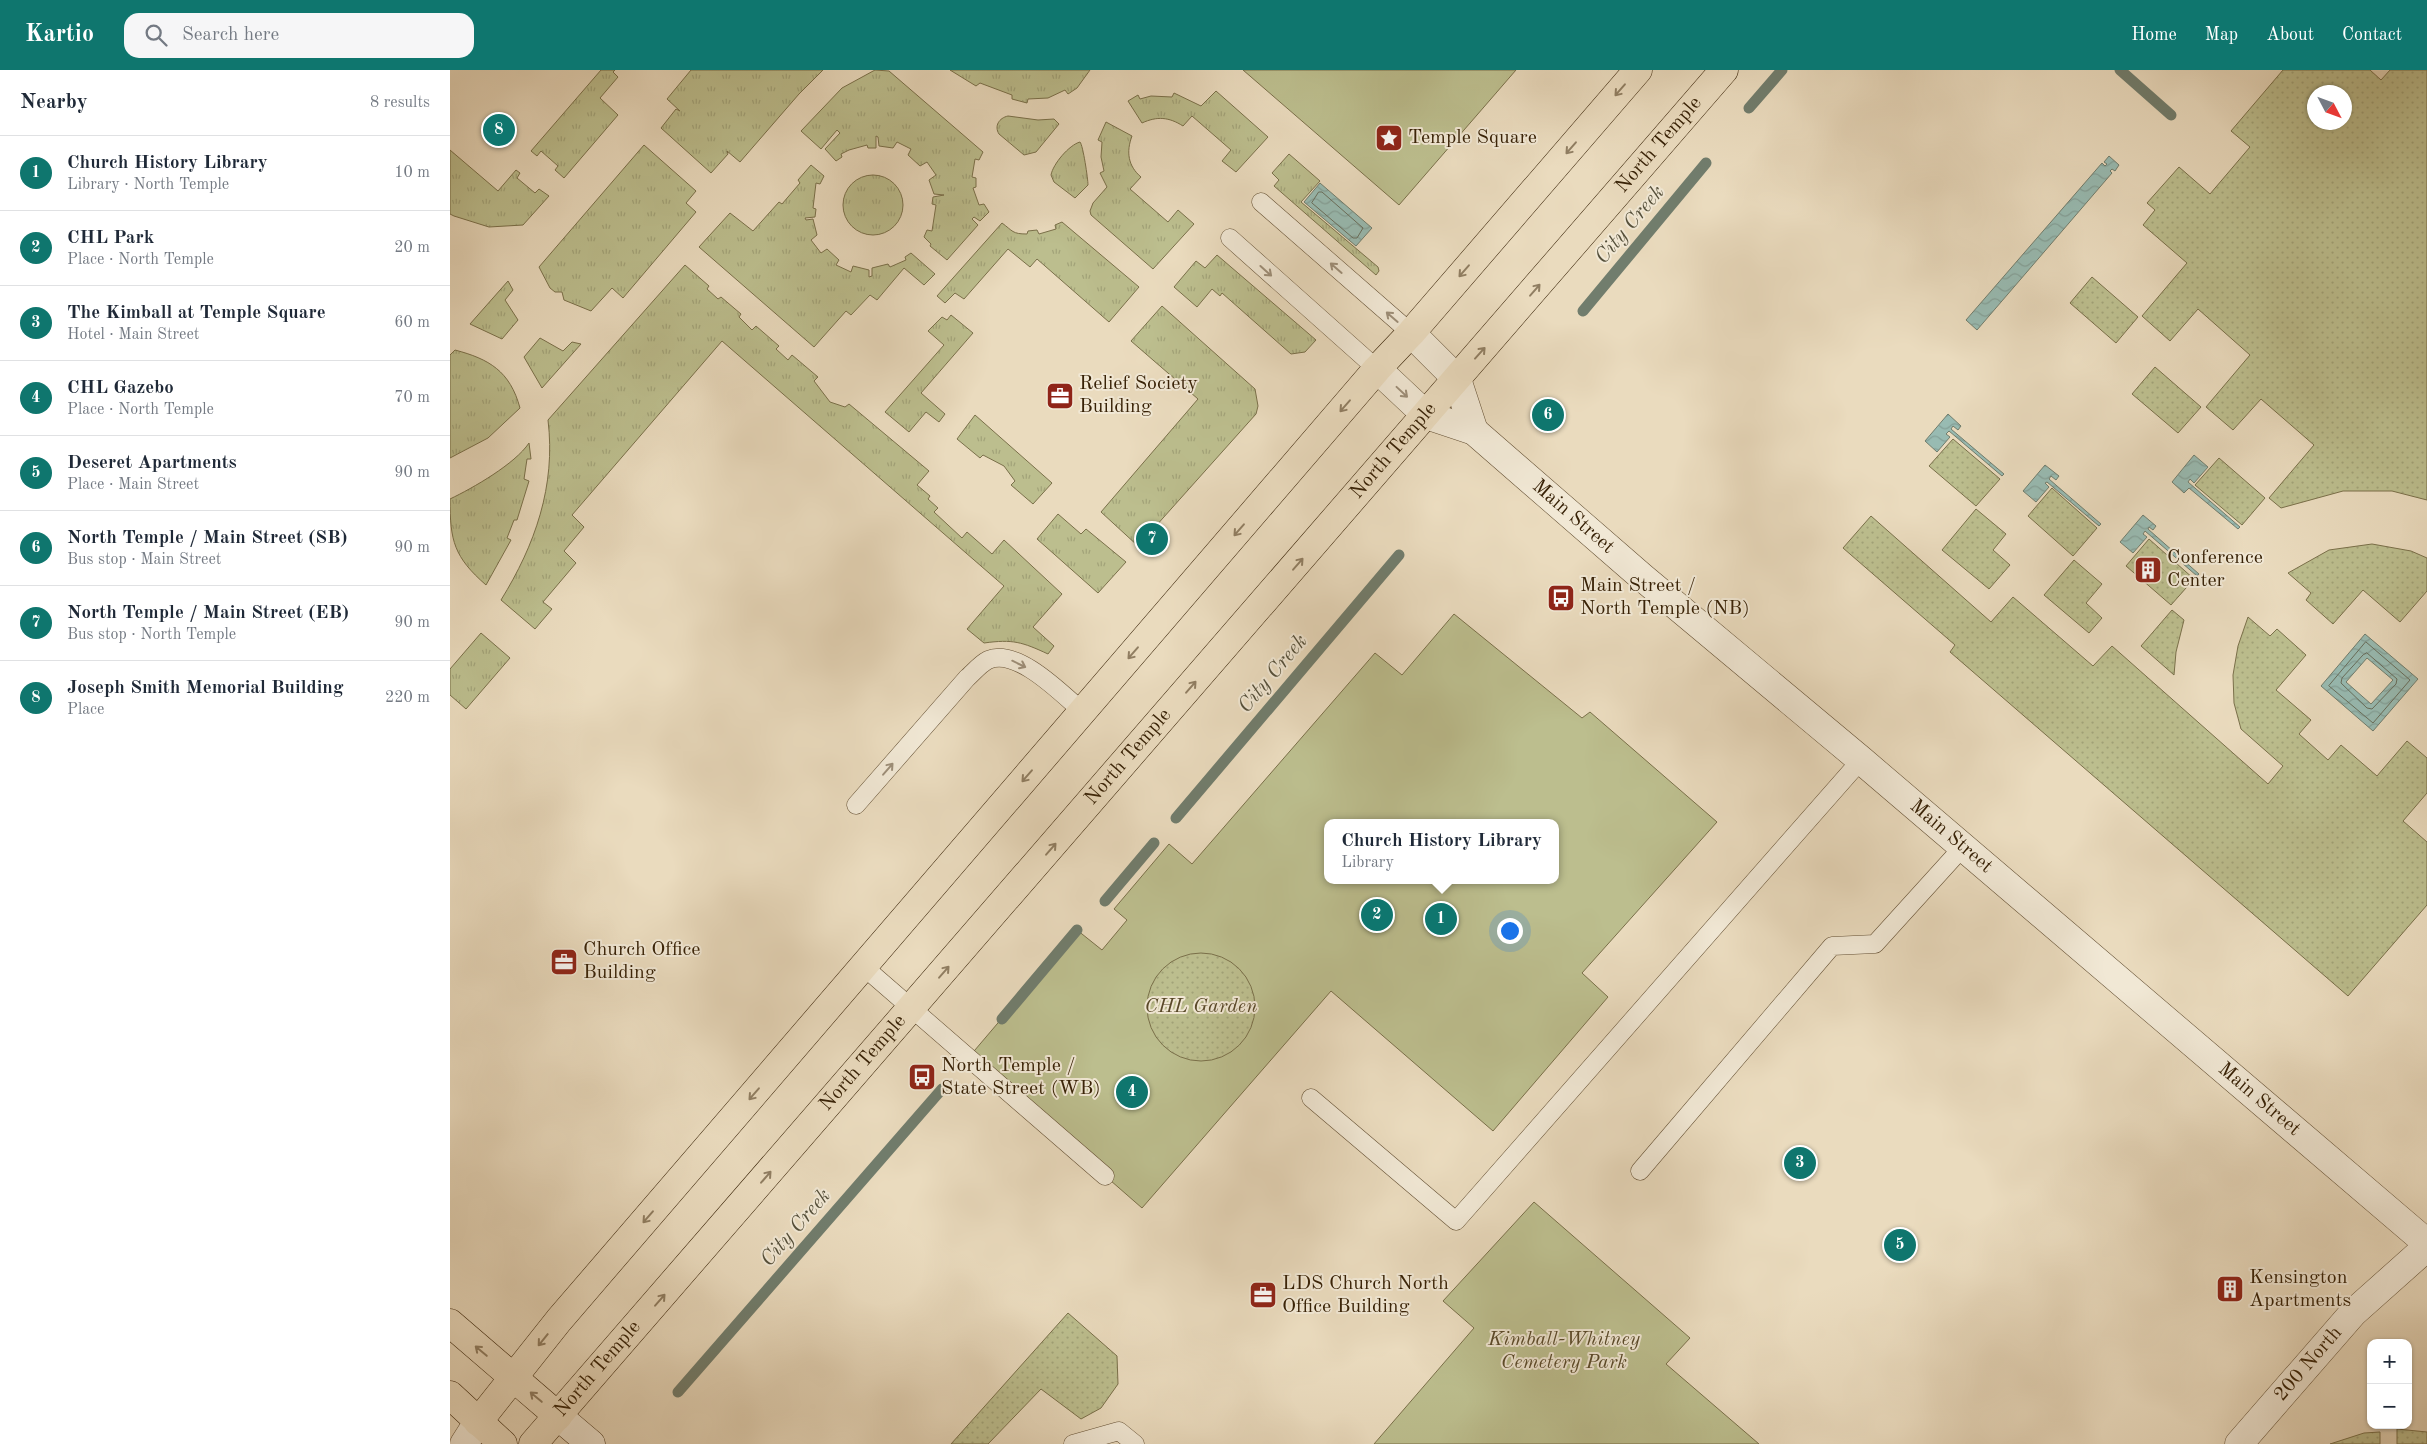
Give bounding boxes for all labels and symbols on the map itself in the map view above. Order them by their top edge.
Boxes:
one-way arrow [1614,84,1626,97]
north arrow [2307,85,2352,130]
street label: North Temple [1612,93,1706,197]
pin: 8 [483,111,515,149]
place icon: Temple Square [1374,123,1404,153]
place label: Temple Square [1408,128,1537,148]
one-way arrow [1565,141,1576,154]
water label: City Creek [1591,182,1669,268]
one-way arrow [1330,262,1343,274]
one-way arrow [1459,264,1470,277]
one-way arrow [1260,265,1273,277]
one-way arrow [1529,283,1540,296]
one-way arrow [1386,311,1399,322]
one-way arrow [1474,346,1486,359]
place label: Relief Society Building [1079,374,1198,417]
office icon: Relief Society Building [1045,381,1075,411]
one-way arrow [1395,386,1408,398]
pin: 6 [1532,396,1564,434]
street label: North Temple [1347,399,1441,503]
one-way arrow [1340,400,1351,413]
street label: Main Street [1528,476,1618,558]
pin: 7 [1136,520,1168,558]
one-way arrow [1234,523,1245,536]
place label: Conference Center [2167,548,2263,591]
building icon: Conference Center [2133,555,2163,585]
one-way arrow [1292,557,1303,570]
place label: Main Street / North Temple (NB) [1580,576,1750,619]
bus stop icon: Main Street / North Temple (NB) [1546,583,1576,613]
water label: City Creek [1234,631,1312,717]
one-way arrow [1128,646,1139,659]
one-way arrow [1011,659,1026,669]
one-way arrow [1186,680,1197,693]
street label: North Temple [1082,705,1175,809]
one-way arrow [882,762,894,775]
one-way arrow [1022,770,1033,783]
street label: Main Street [1906,796,1996,877]
one-way arrow [1045,843,1056,856]
pin: 2 [1361,896,1393,934]
pin: 1 [1425,900,1457,938]
your location [1497,918,1523,944]
place label: Church Office Building [583,940,700,983]
office icon: Church Office Building [549,947,579,977]
one-way arrow [938,966,949,979]
park label: CHL Garden [1145,997,1257,1017]
street label: North Temple [816,1011,910,1115]
place label: North Temple / State Street (WB) [941,1056,1101,1099]
street label: Main Street [2214,1059,2304,1140]
bus stop icon: North Temple / State Street (WB) [907,1062,937,1092]
pin: 4 [1116,1073,1148,1111]
one-way arrow [749,1087,760,1100]
pin: 3 [1784,1144,1816,1182]
one-way arrow [760,1171,772,1184]
water label: City Creek [757,1185,835,1271]
one-way arrow [643,1210,654,1223]
pin: 5 [1884,1226,1916,1264]
place label: Kensington Apartments [2249,1268,2351,1311]
place label: LDS Church North Office Building [1282,1274,1449,1317]
building icon: Kensington Apartments [2215,1274,2245,1304]
office icon: LDS Church North Office Building [1248,1280,1278,1310]
one-way arrow [654,1294,665,1307]
street label: North Temple [551,1317,645,1421]
street label: 200 North [2271,1323,2346,1405]
park label: Kimball-Whitney Cemetery Park [1487,1330,1641,1373]
one-way arrow [537,1333,548,1346]
one-way arrow [475,1346,488,1357]
one-way arrow [529,1391,542,1402]

